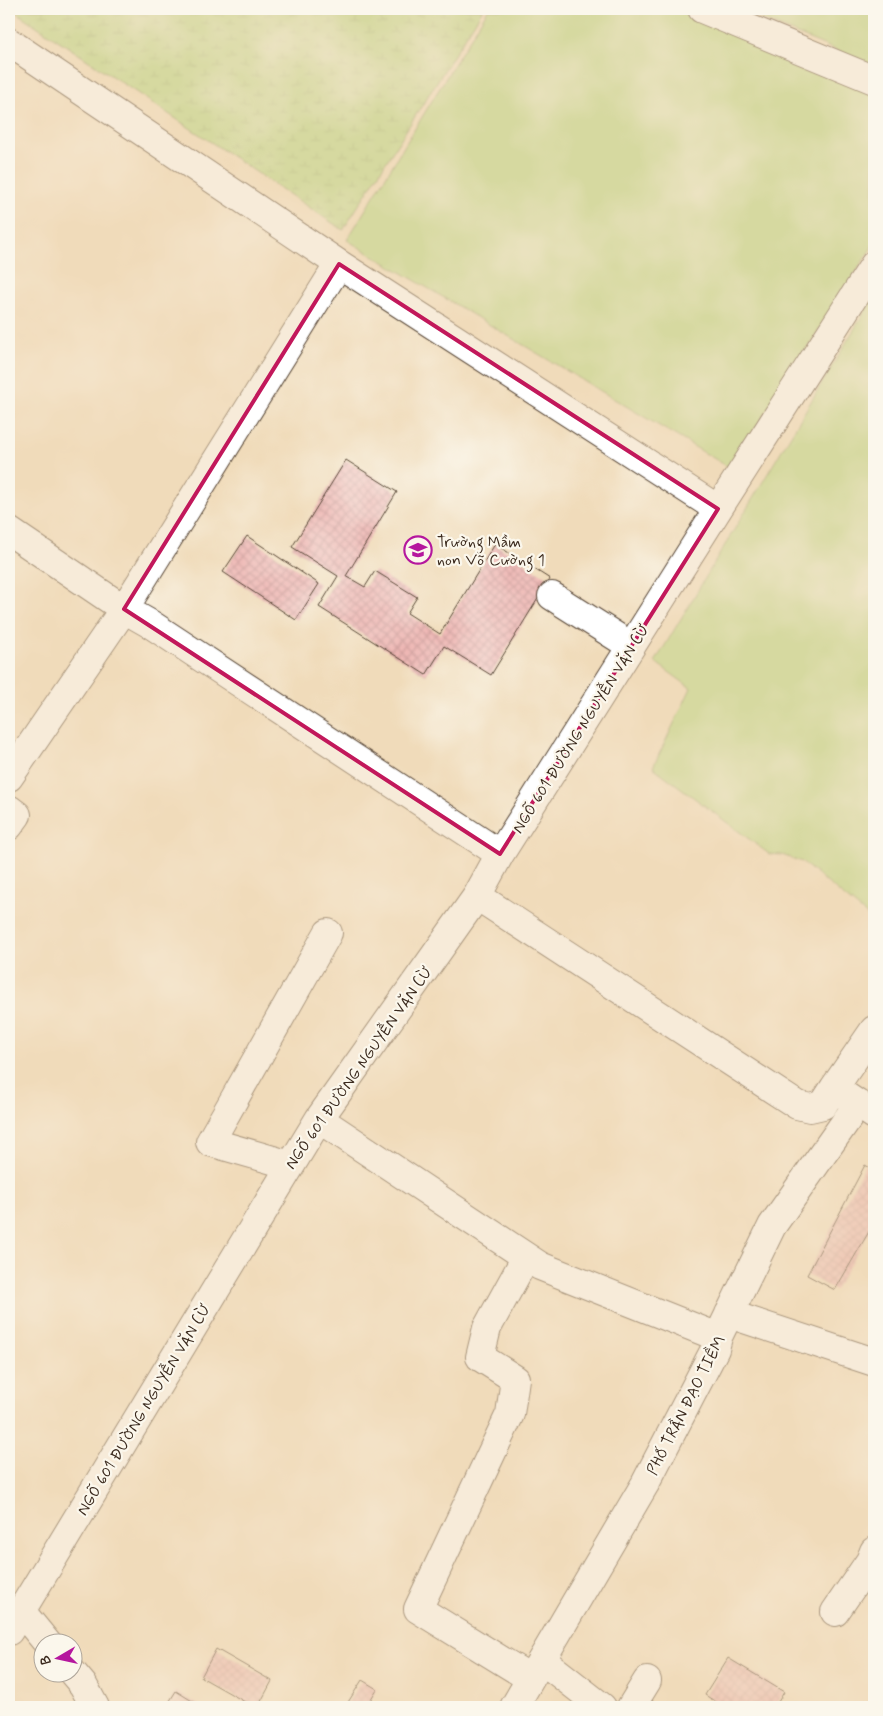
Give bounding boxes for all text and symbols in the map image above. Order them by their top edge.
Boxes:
place label: Trường Mầm non Võ Cường 1 [437,532,545,572]
school or university icon: Trường Mầm non Võ Cường 1 [403,535,433,565]
street label: NGÕ 601 ĐƯỜNG NGUYỄN VĂN CỪ [508,620,655,838]
street label: NGÕ 601 ĐƯỜNG NGUYỄN VĂN CỪ [281,962,438,1174]
street label: NGÕ 601 ĐƯỜNG NGUYỄN VĂN CỪ [73,1300,216,1520]
street label: PHỐ TRẦN ĐẠO TIỀM [641,1332,731,1479]
north arrow [32,1634,82,1684]
text: B [37,1654,56,1666]

